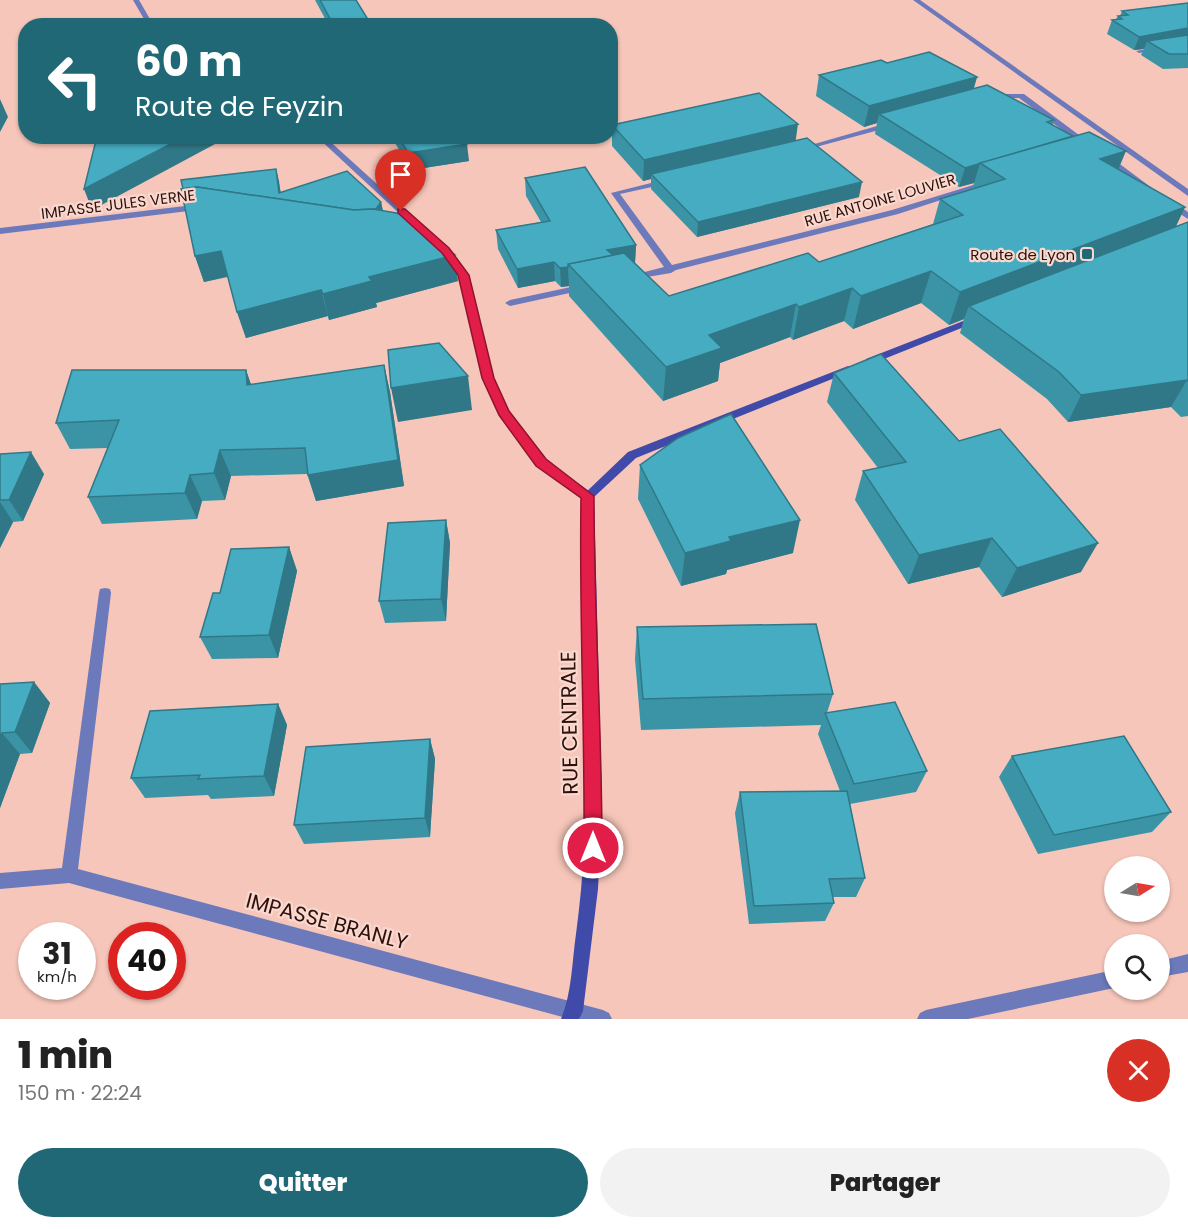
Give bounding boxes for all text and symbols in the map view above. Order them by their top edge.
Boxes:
text: 60 m [135,32,243,91]
icon: left [36,42,114,120]
text: Route de Feyzin [135,88,344,125]
pin [375,149,426,211]
icon: arrive [384,158,417,191]
street label: RUE ANTOINE LOUVIER [802,168,958,232]
street label: IMPASSE JULES VERNE [40,184,196,224]
place label: Route de Lyon [970,244,1075,265]
marker: Route de Lyon [1080,247,1094,261]
street label: RUE CENTRALE [553,651,585,795]
position arrow [561,816,625,880]
north arrow [1104,856,1170,922]
map controls [1104,856,1170,1000]
street label: IMPASSE BRANLY [243,885,411,957]
speed limit sign: 40 [108,922,186,1000]
text: 31 [42,932,72,975]
button: search [1104,934,1170,1000]
text: km/h [37,966,77,987]
text: 1 min [18,1030,113,1081]
button: close [1107,1039,1170,1102]
text: 150 m · 22:24 [18,1079,142,1107]
button: Quitter [18,1148,588,1217]
button: Partager [600,1148,1170,1217]

